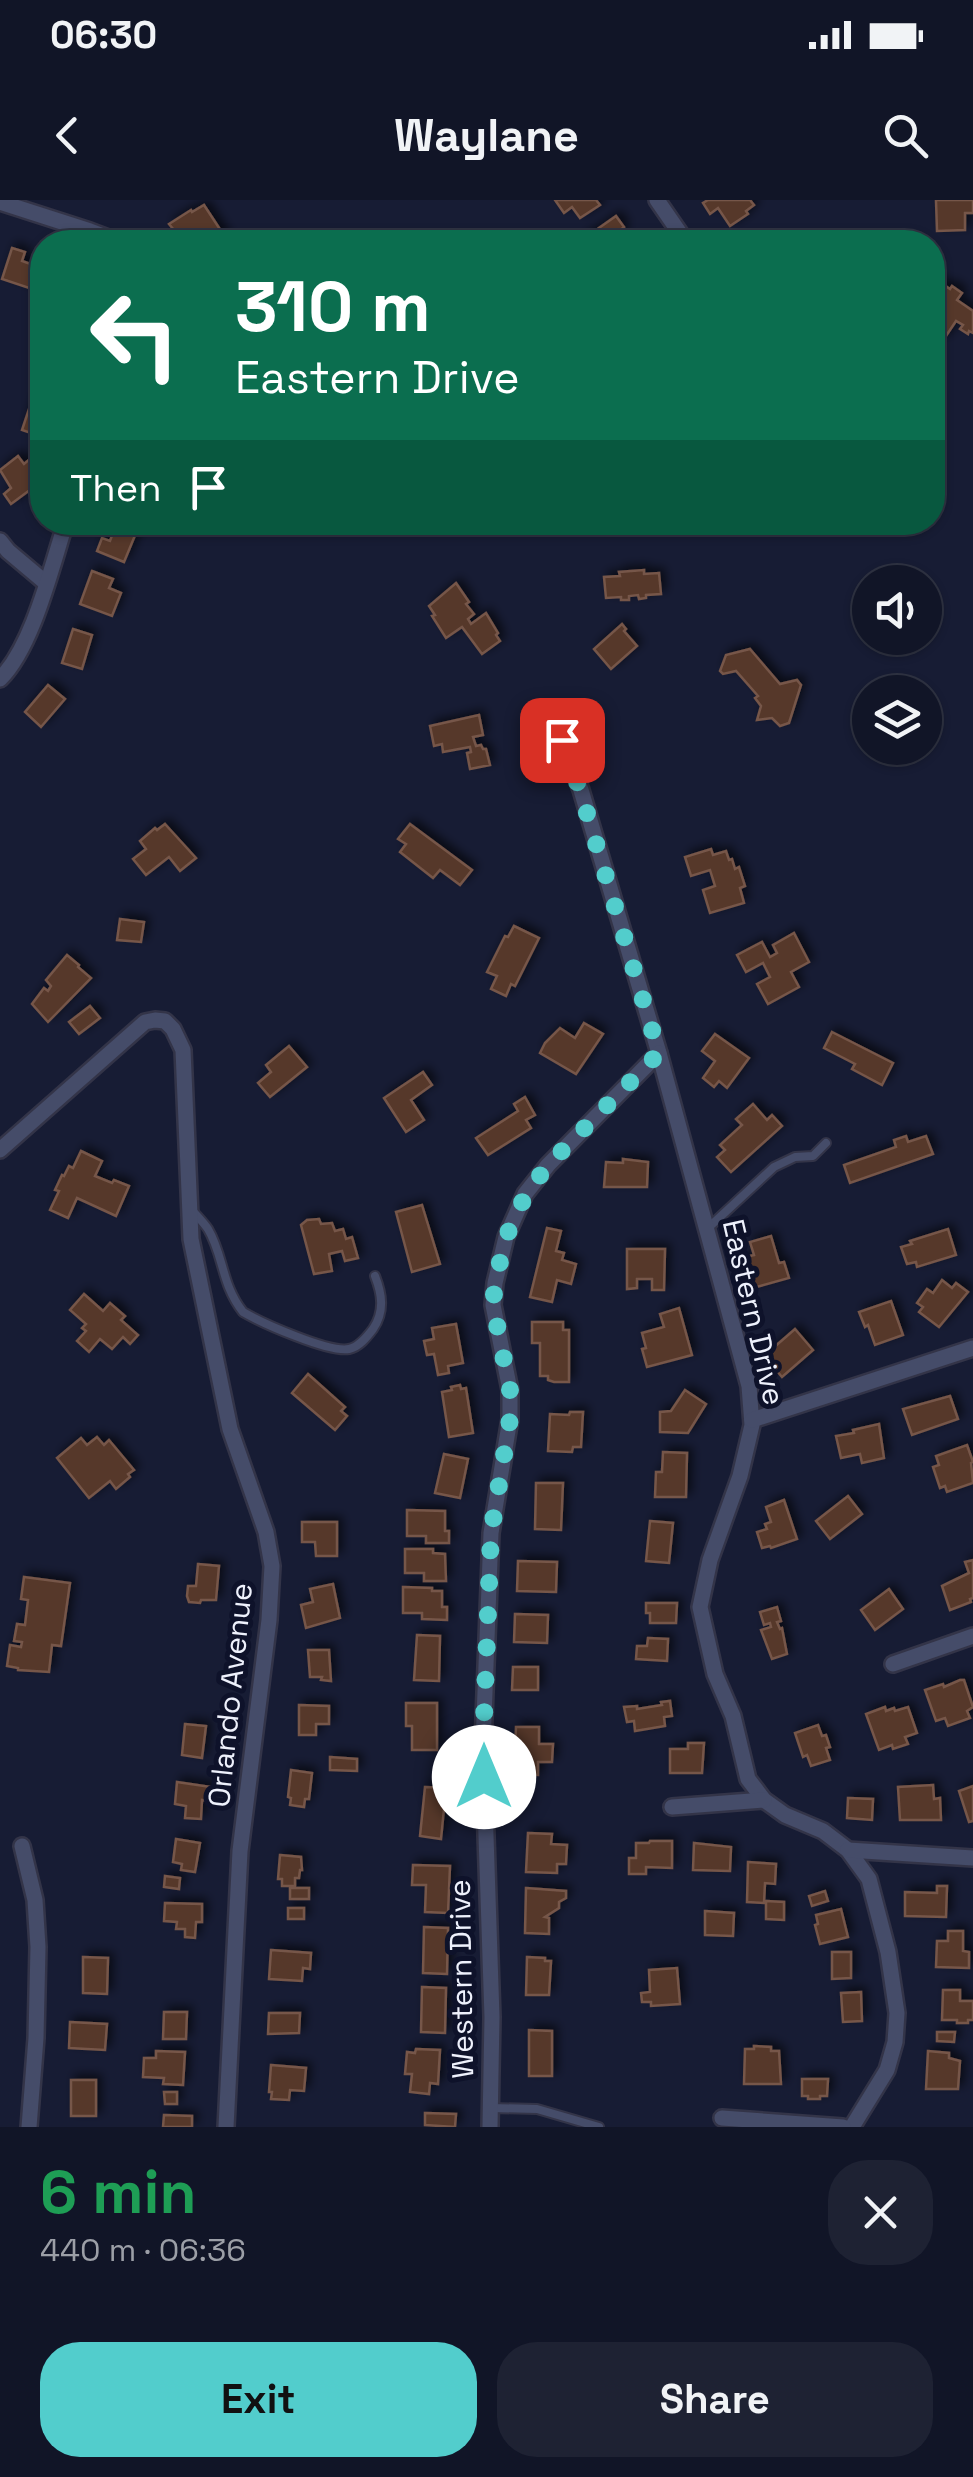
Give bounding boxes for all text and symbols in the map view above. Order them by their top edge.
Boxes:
text: 06:30 [50,11,157,59]
text: Waylane [394,107,579,164]
icon: back [40,108,95,163]
icon: search [878,108,933,163]
text: 310 m [235,262,431,351]
icon: left [70,270,200,400]
text: Eastern Drive [235,349,520,406]
icon: arrive [181,460,236,515]
text: Then [70,464,161,512]
map controls [852,565,942,765]
button: sound [852,565,942,655]
button: layers [852,675,942,765]
pin [520,698,605,783]
icon: arrive [535,713,590,768]
street label: Eastern Drive [714,1215,794,1409]
street label: Orlando Avenue [199,1581,261,1809]
position arrow [432,1725,536,1829]
street label: Western Drive [440,1879,482,2079]
text: 6 min [40,2154,196,2231]
button: close [828,2160,933,2265]
text: 440 m · 06:36 [40,2230,246,2270]
button: Exit [40,2342,477,2457]
button: Share [497,2342,933,2457]

